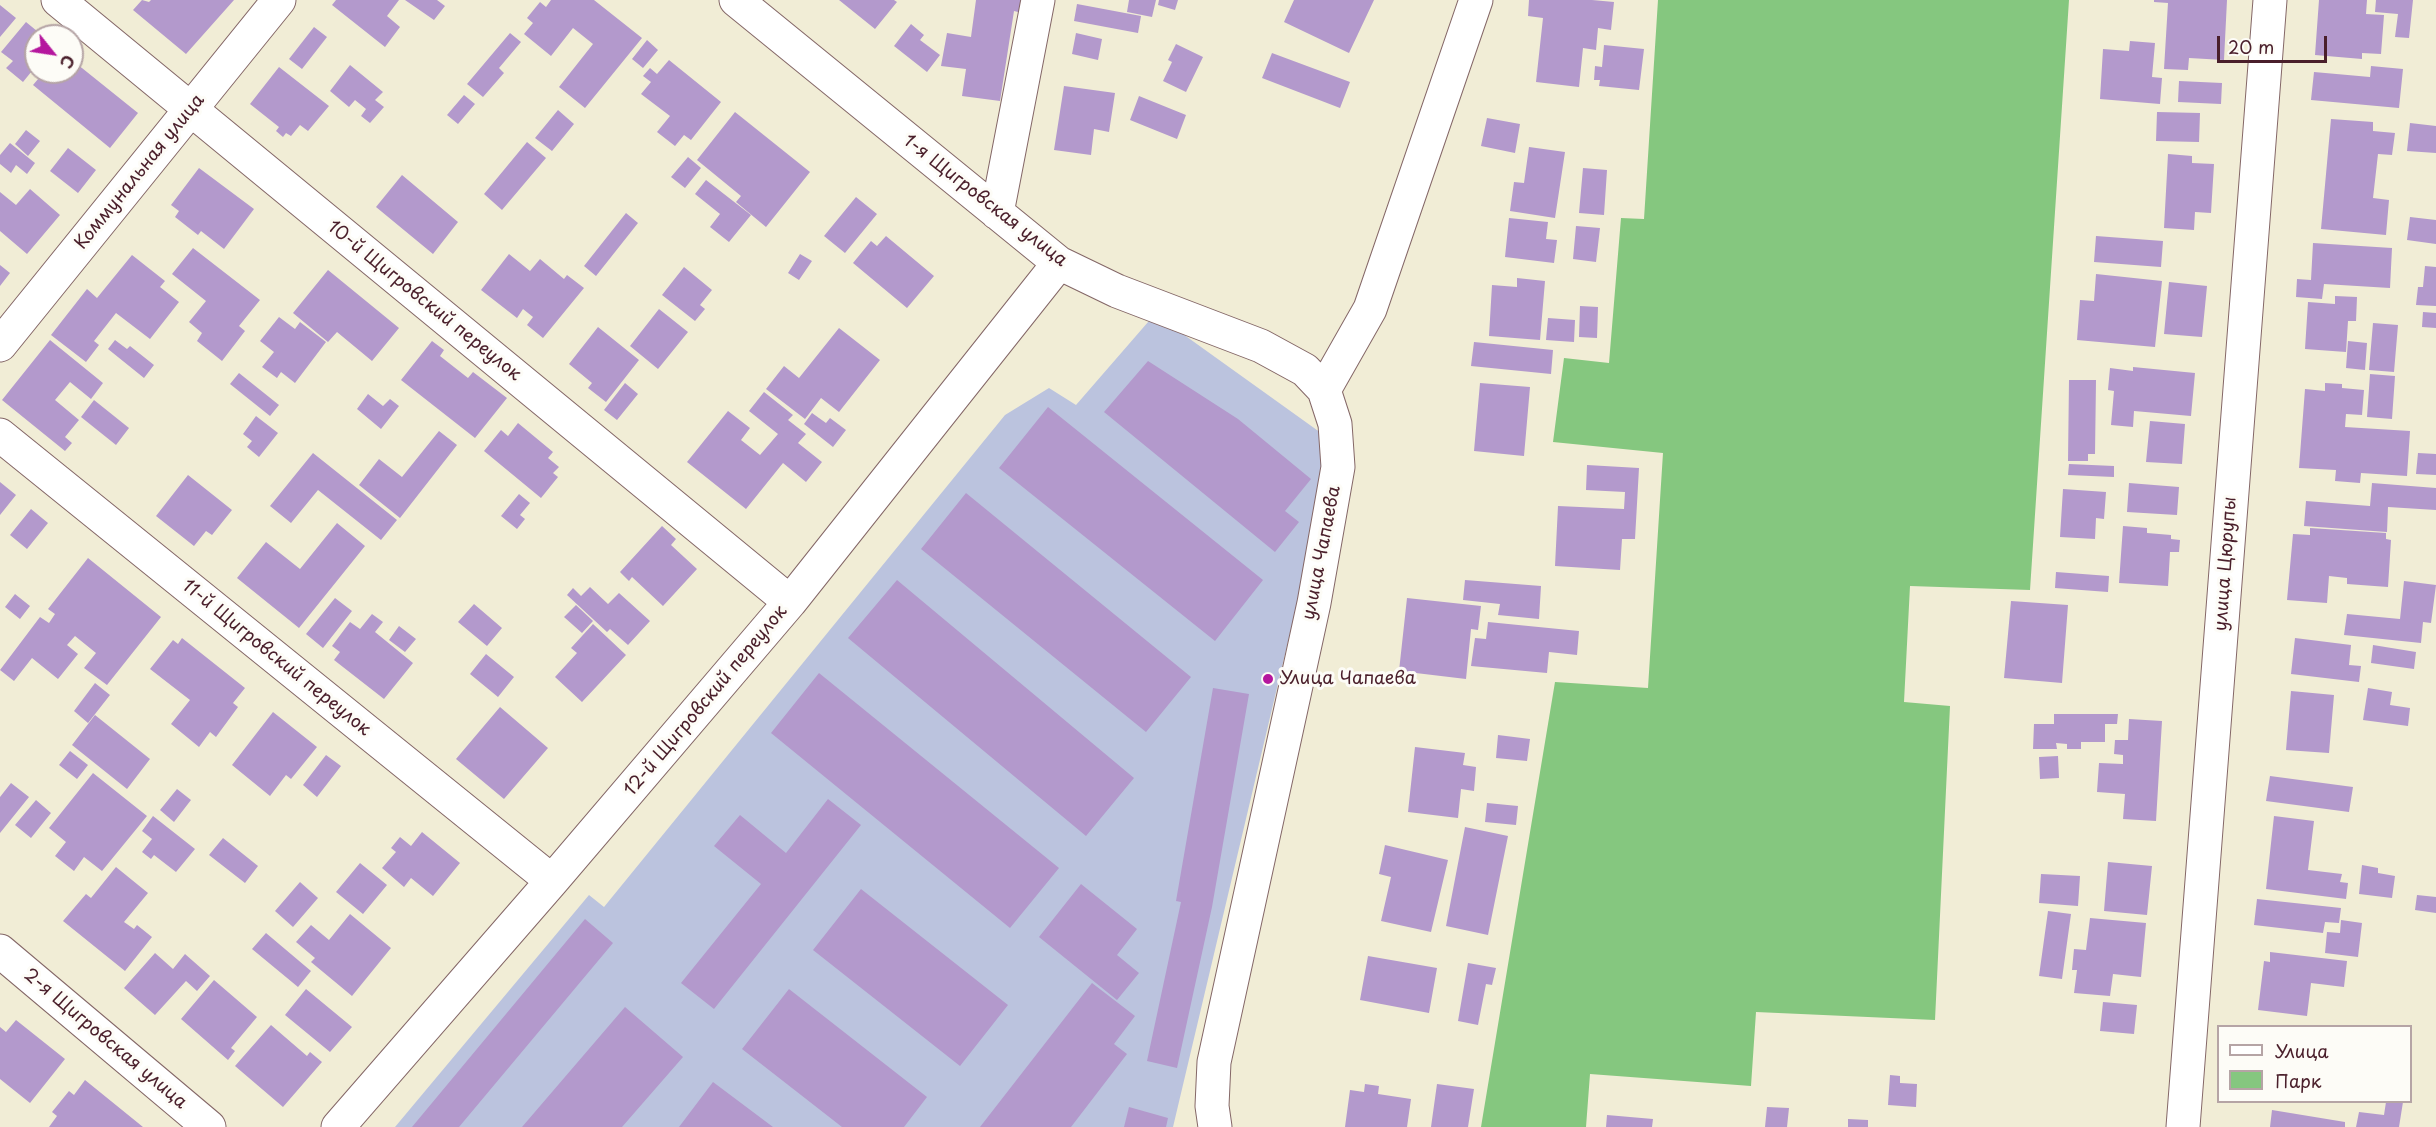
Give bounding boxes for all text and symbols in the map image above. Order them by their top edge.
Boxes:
north arrow [24,24,84,84]
scale bar [2220,24,2330,62]
text: 20 m [2228,33,2274,60]
text: С [54,51,81,73]
street label: Коммунальная улица [71,90,209,254]
street label: 1-я Щигровская улица [899,130,1071,272]
street label: 10-й Щигровский переулок [323,216,525,386]
street label: улица Чапаева [1298,484,1346,622]
street label: улица Цюрупы [2211,496,2241,632]
street label: 11-й Щигровский переулок [177,575,375,741]
street label: 12-й Щигровский переулок [620,601,792,801]
place label: Улица Чапаева [1280,668,1416,690]
marker: Улица Чапаева [1261,672,1275,686]
street label: 2-я Щигровская улица [19,964,191,1114]
legend [2217,1025,2412,1103]
text: Улица [2275,1037,2329,1064]
text: Парк [2275,1067,2321,1094]

